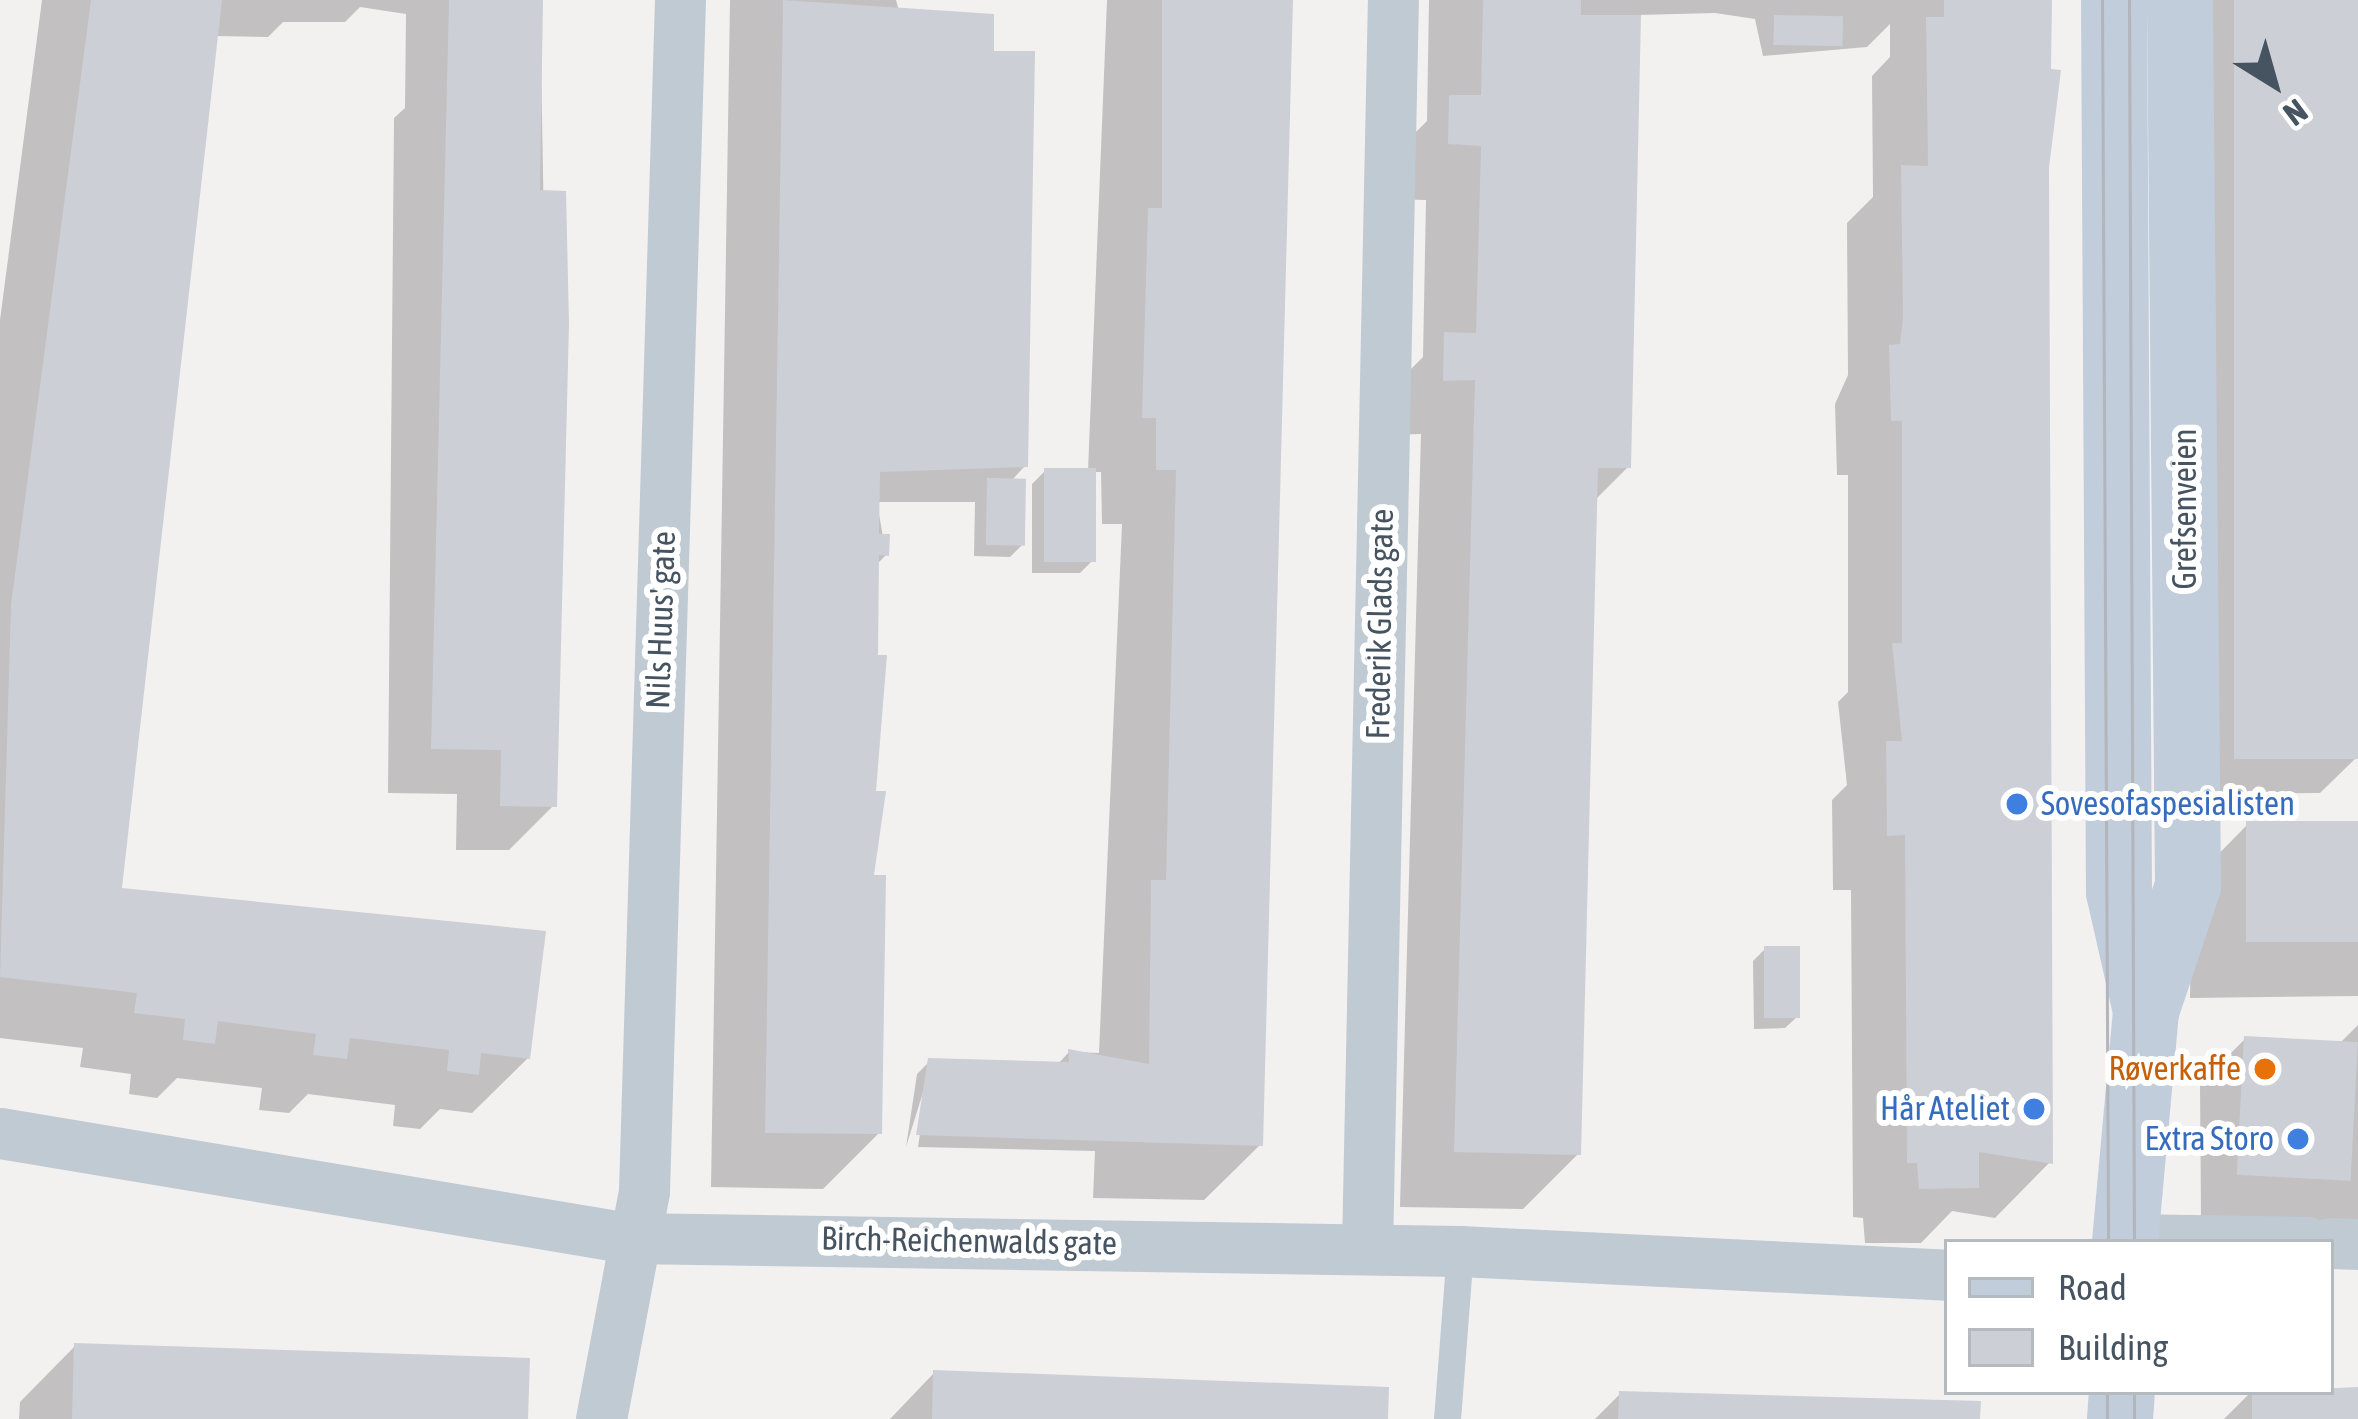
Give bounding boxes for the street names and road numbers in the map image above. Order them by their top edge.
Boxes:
street label: Grefsenveien [2165,429,2205,589]
street label: Frederik Glads gate [1358,508,1402,740]
street label: Nils Huus' gate [638,531,684,709]
street label: Birch-Reichenwalds gate [821,1219,1117,1263]

